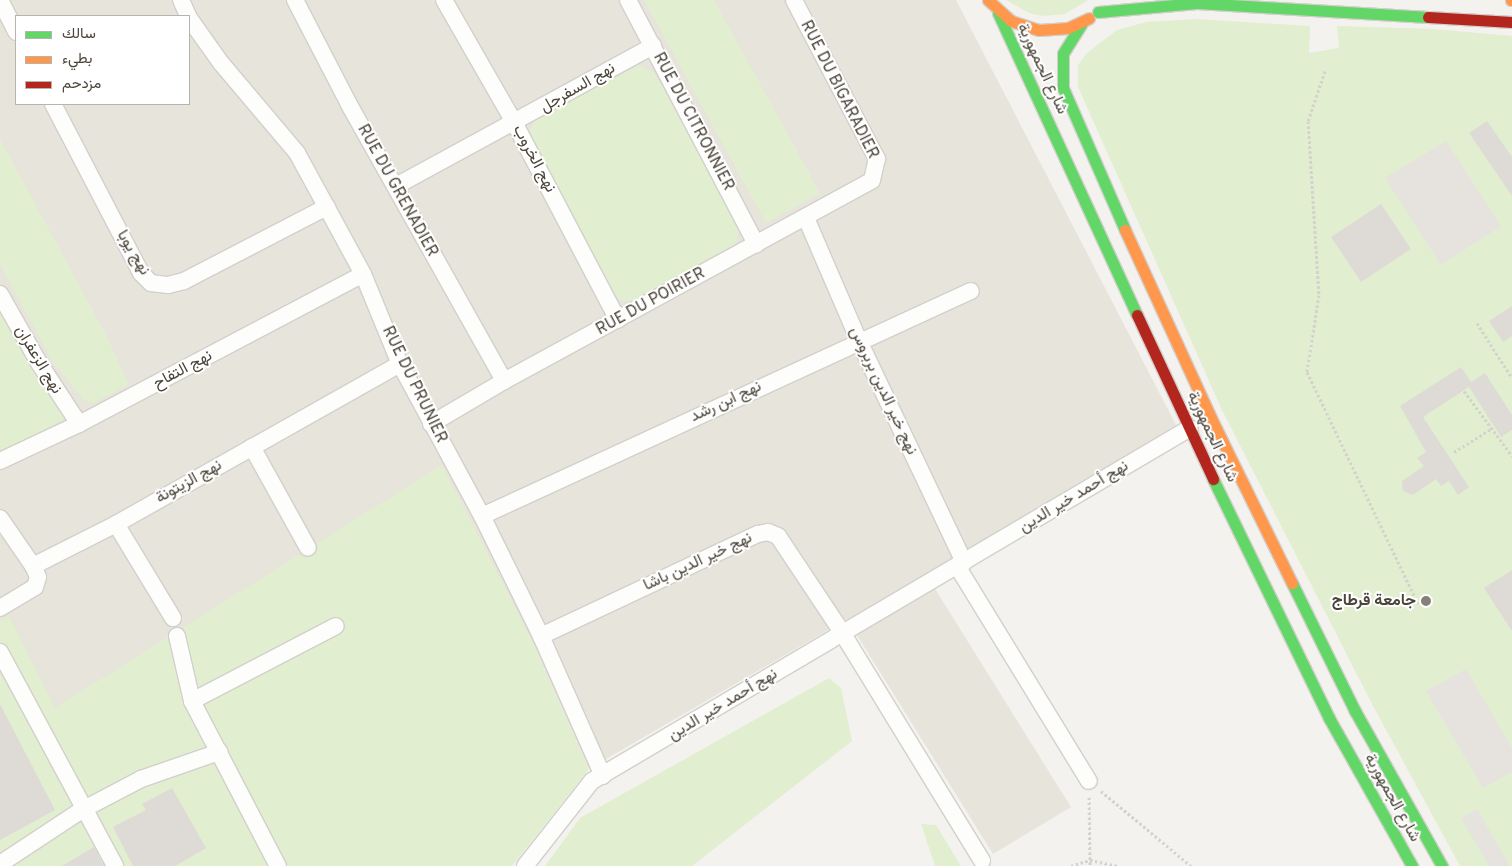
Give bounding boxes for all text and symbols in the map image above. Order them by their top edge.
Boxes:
legend [15,15,190,105]
street label: RUE DU BIGARADIER [796,18,882,162]
street label: شارع الجمهورية [1013,20,1071,118]
text: سالك [62,25,96,44]
text: بطيء [62,50,92,69]
street label: RUE DU CITRONNIER [648,50,738,194]
street label: نهج السفرجل [537,59,619,117]
text: مزدحم [62,75,101,94]
street label: RUE DU GRENADIER [353,121,441,261]
street label: نهج الخروب [508,122,560,196]
street label: نهج يوبا [112,227,154,279]
street label: RUE DU POIRIER [593,264,709,340]
street label: نهج الزعفران [10,322,66,398]
street label: RUE DU PRUNIER [377,323,451,447]
street label: نهج خير الدين بربروس [845,324,921,458]
street label: نهج التفاح [150,346,216,394]
street label: نهج ابن رشد [687,377,765,427]
street label: شارع الجمهورية [1183,388,1241,486]
street label: نهج الزيتونة [153,456,225,508]
street label: نهج أحمد خير الدين [1016,457,1132,537]
street label: نهج خير الدين باشا [641,528,755,596]
place label: جامعة قرطاج [1332,591,1416,611]
marker: جامعة قرطاج [1420,595,1432,607]
street label: نهج أحمد خير الدين [665,665,781,745]
street label: شارع الجمهورية [1360,750,1424,846]

